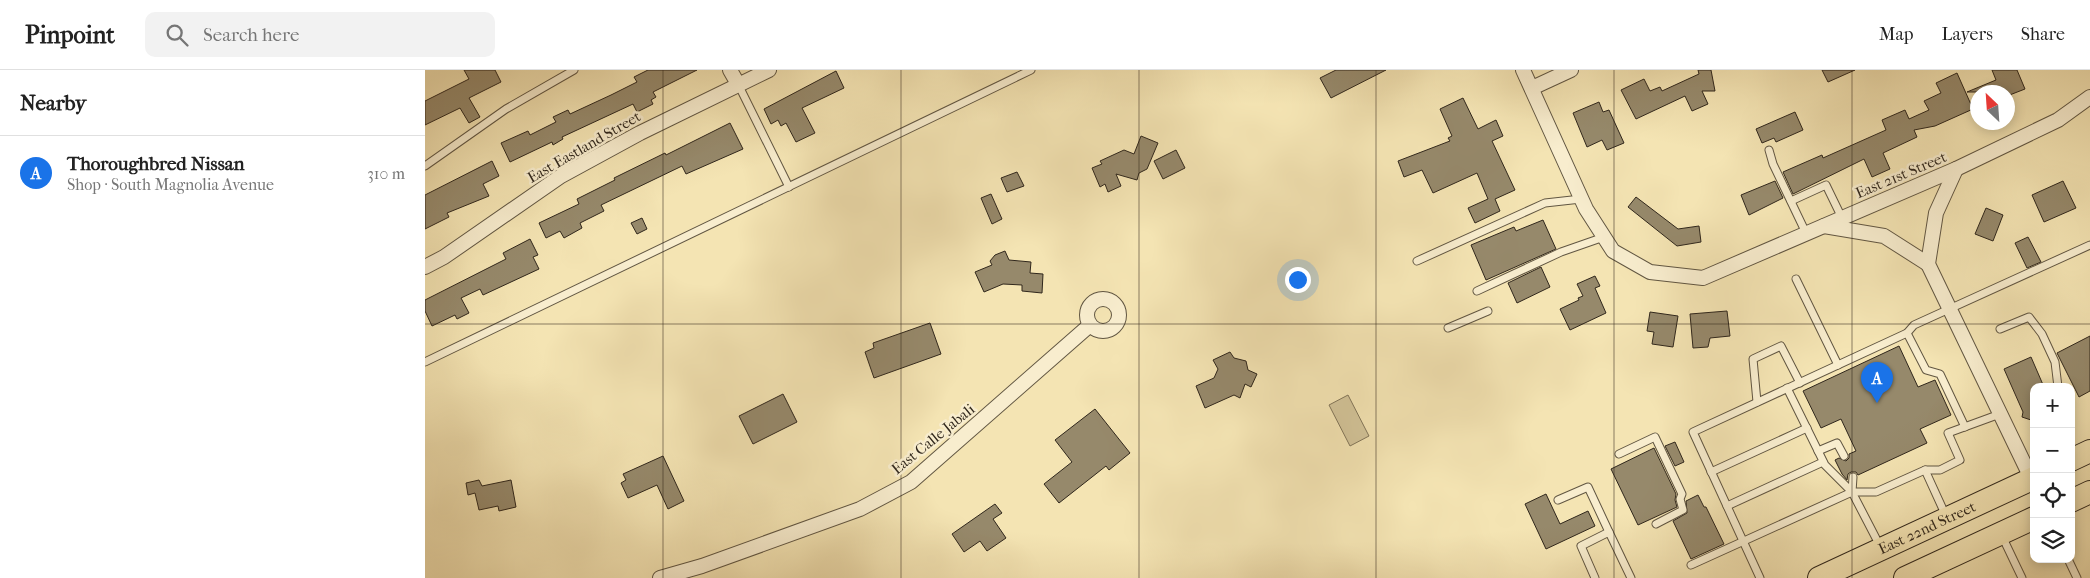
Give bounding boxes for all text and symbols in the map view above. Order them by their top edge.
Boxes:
search box [145,12,495,57]
text: Pinpoint [25,21,115,49]
icon: search [163,21,191,49]
text: Search here [203,24,299,46]
text: Map [1879,24,1913,45]
text: Layers [1941,24,1993,45]
text: Share [2021,24,2065,45]
north arrow [1970,85,2015,130]
text: Nearby [20,91,86,115]
street label: East Eastland Street [524,107,644,187]
street label: East 21st Street [1853,148,1950,202]
text: Thoroughbred Nissan [67,153,244,175]
text: A [31,164,41,183]
text: 310 m [367,164,405,183]
text: Shop · South Magnolia Avenue [67,175,274,194]
your location [1285,267,1311,293]
pin: A [1861,362,1893,403]
map controls [2030,383,2075,563]
button: + [2030,383,2075,428]
street label: East Calle Jabali [888,400,979,478]
button: − [2030,428,2075,473]
button: locate [2030,473,2075,518]
street label: East 22nd Street [1875,497,1979,558]
button: layers [2030,518,2075,563]

